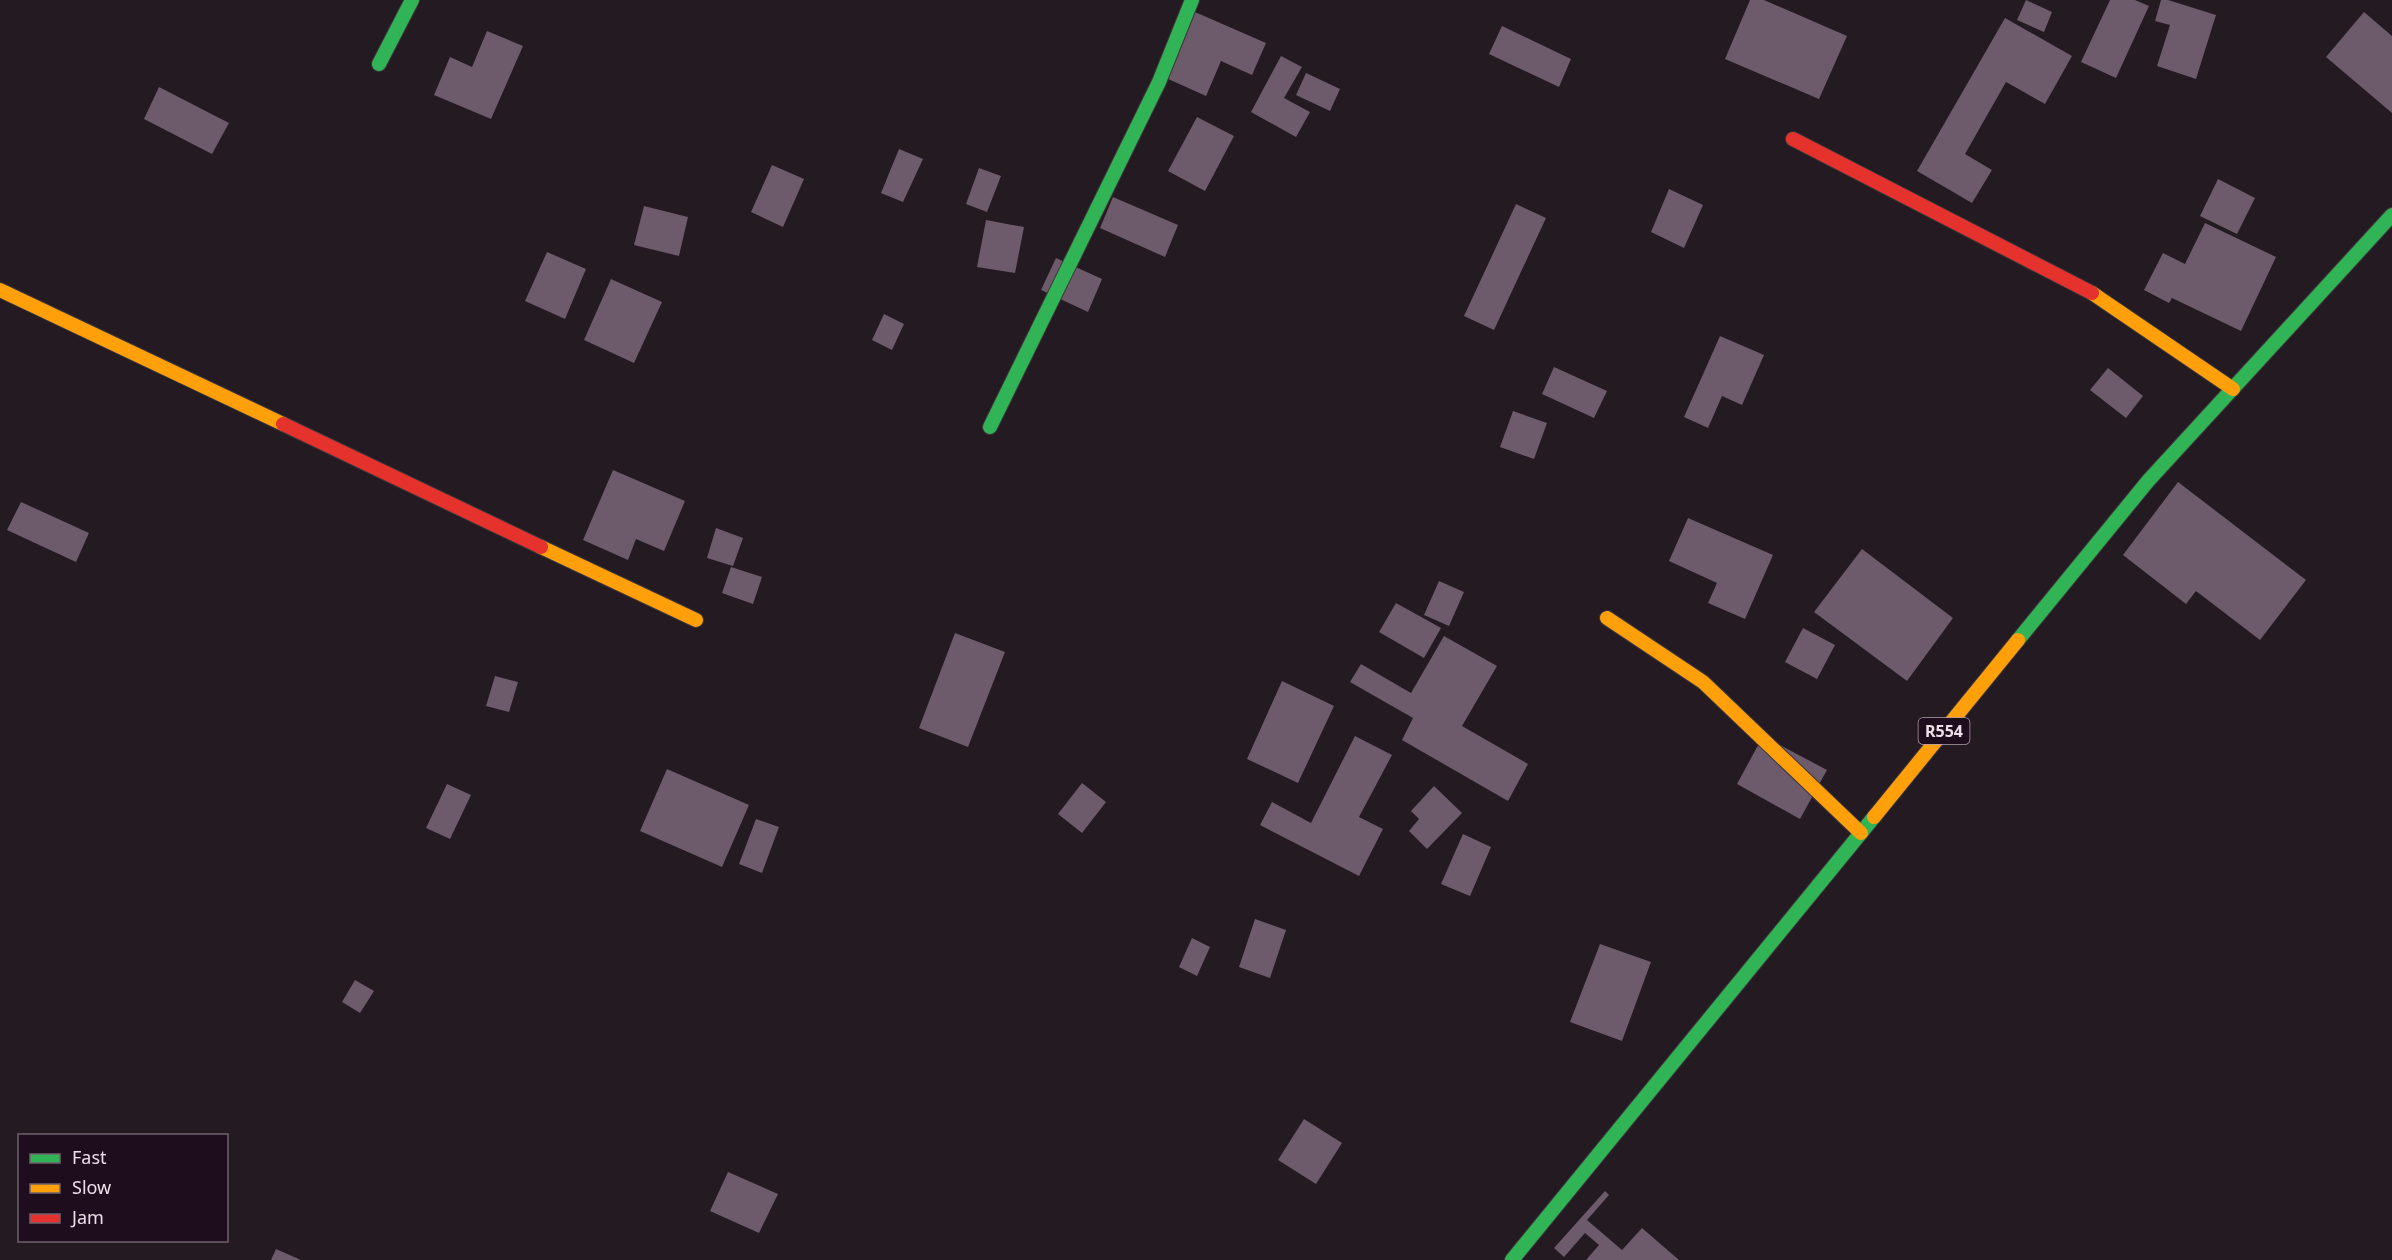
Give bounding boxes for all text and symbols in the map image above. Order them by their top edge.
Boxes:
road number: R554 [1918,718,1970,744]
legend [18,1134,228,1242]
text: Fast [72,1145,107,1169]
text: Slow [72,1175,111,1199]
text: Jam [70,1205,104,1229]

